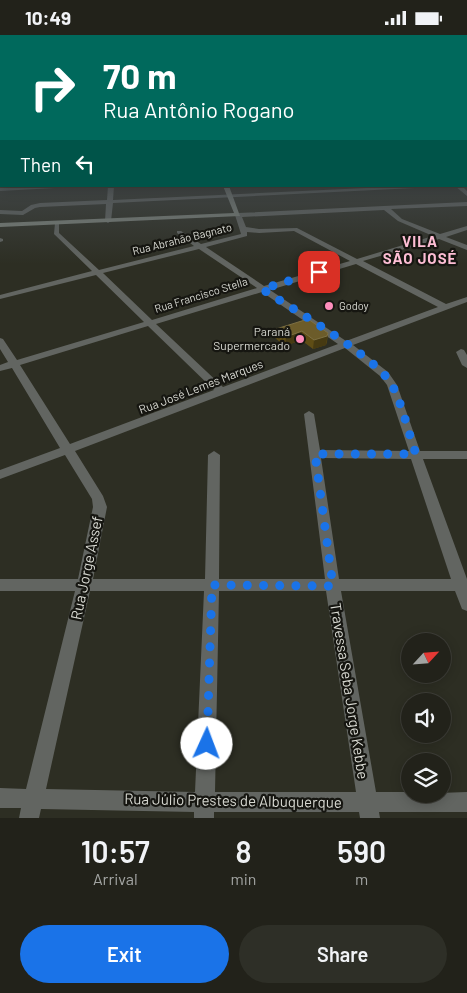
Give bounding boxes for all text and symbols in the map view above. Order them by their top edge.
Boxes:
text: 10:49 [25,6,71,29]
text: 70 m [103,54,177,96]
icon: right [20,55,85,120]
text: Rua Antônio Rogano [103,96,295,122]
icon: left [71,150,99,178]
text: Then [20,153,61,176]
street label: Rua Abrahão Bagnato [131,220,233,257]
district label: VILA SÃO JOSÉ [383,232,457,267]
pin [298,251,340,293]
icon: arrive [305,258,333,286]
street label: Rua Francisco Stella [153,274,249,315]
place label: Godoy [339,299,369,312]
marker: Godoy [323,300,335,312]
place label: Paraná Supermercado [213,324,290,352]
marker: Paraná Supermercado [294,333,306,345]
street label: Rua José Lemes Marques [137,356,265,416]
street label: Rua Jorge Assef [66,514,106,621]
street label: Travessa Seba Jorge Kebbe [327,601,373,780]
north arrow [401,633,451,683]
map controls [401,633,451,803]
button: sound [401,693,451,743]
position arrow [180,717,232,769]
button: layers [401,753,451,803]
street label: Rua Júlio Prestes de Albuquerque [124,789,342,811]
text: 10:57 [81,833,150,869]
text: 8 [236,833,252,869]
text: 590 [337,833,386,869]
text: Arrival [93,869,138,888]
text: min [231,869,256,888]
text: m [355,869,368,888]
button: Exit [20,925,229,983]
button: Share [239,925,447,983]

